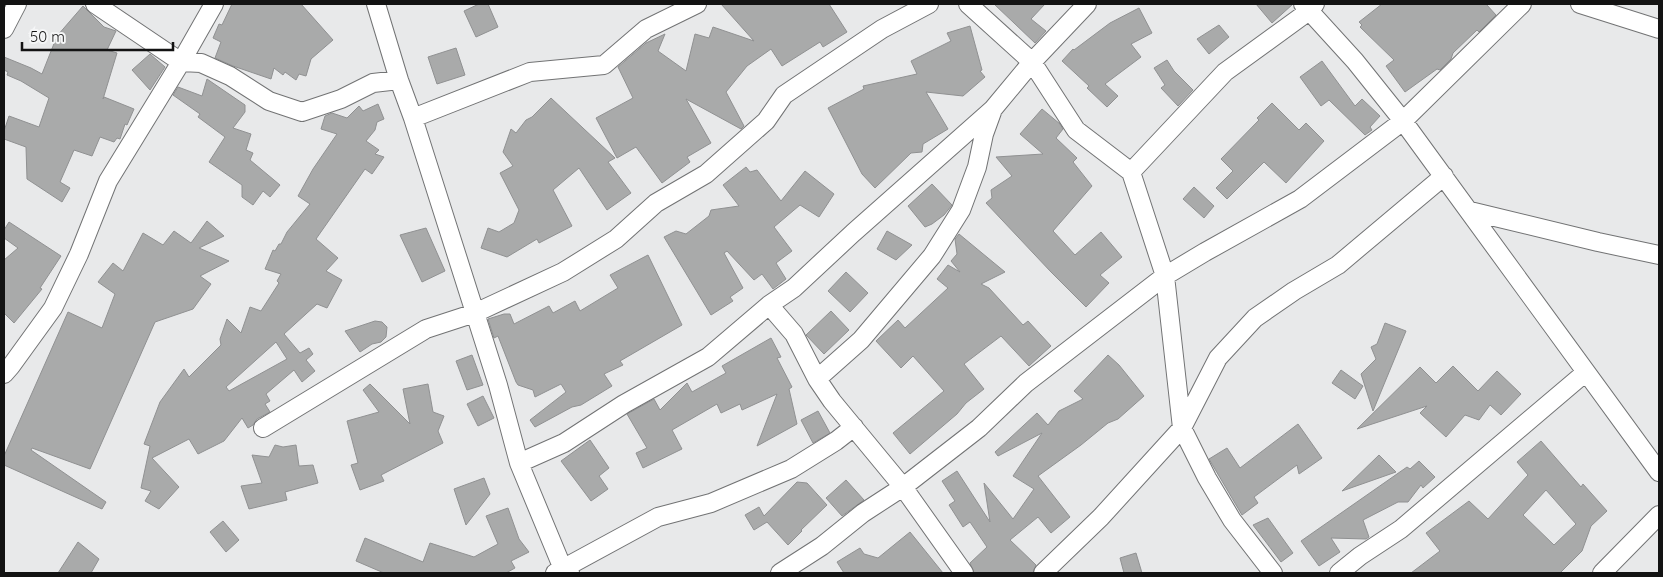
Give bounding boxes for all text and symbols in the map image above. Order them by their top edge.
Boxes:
scale bar [22,20,174,52]
text: 50 m [30,27,65,46]

